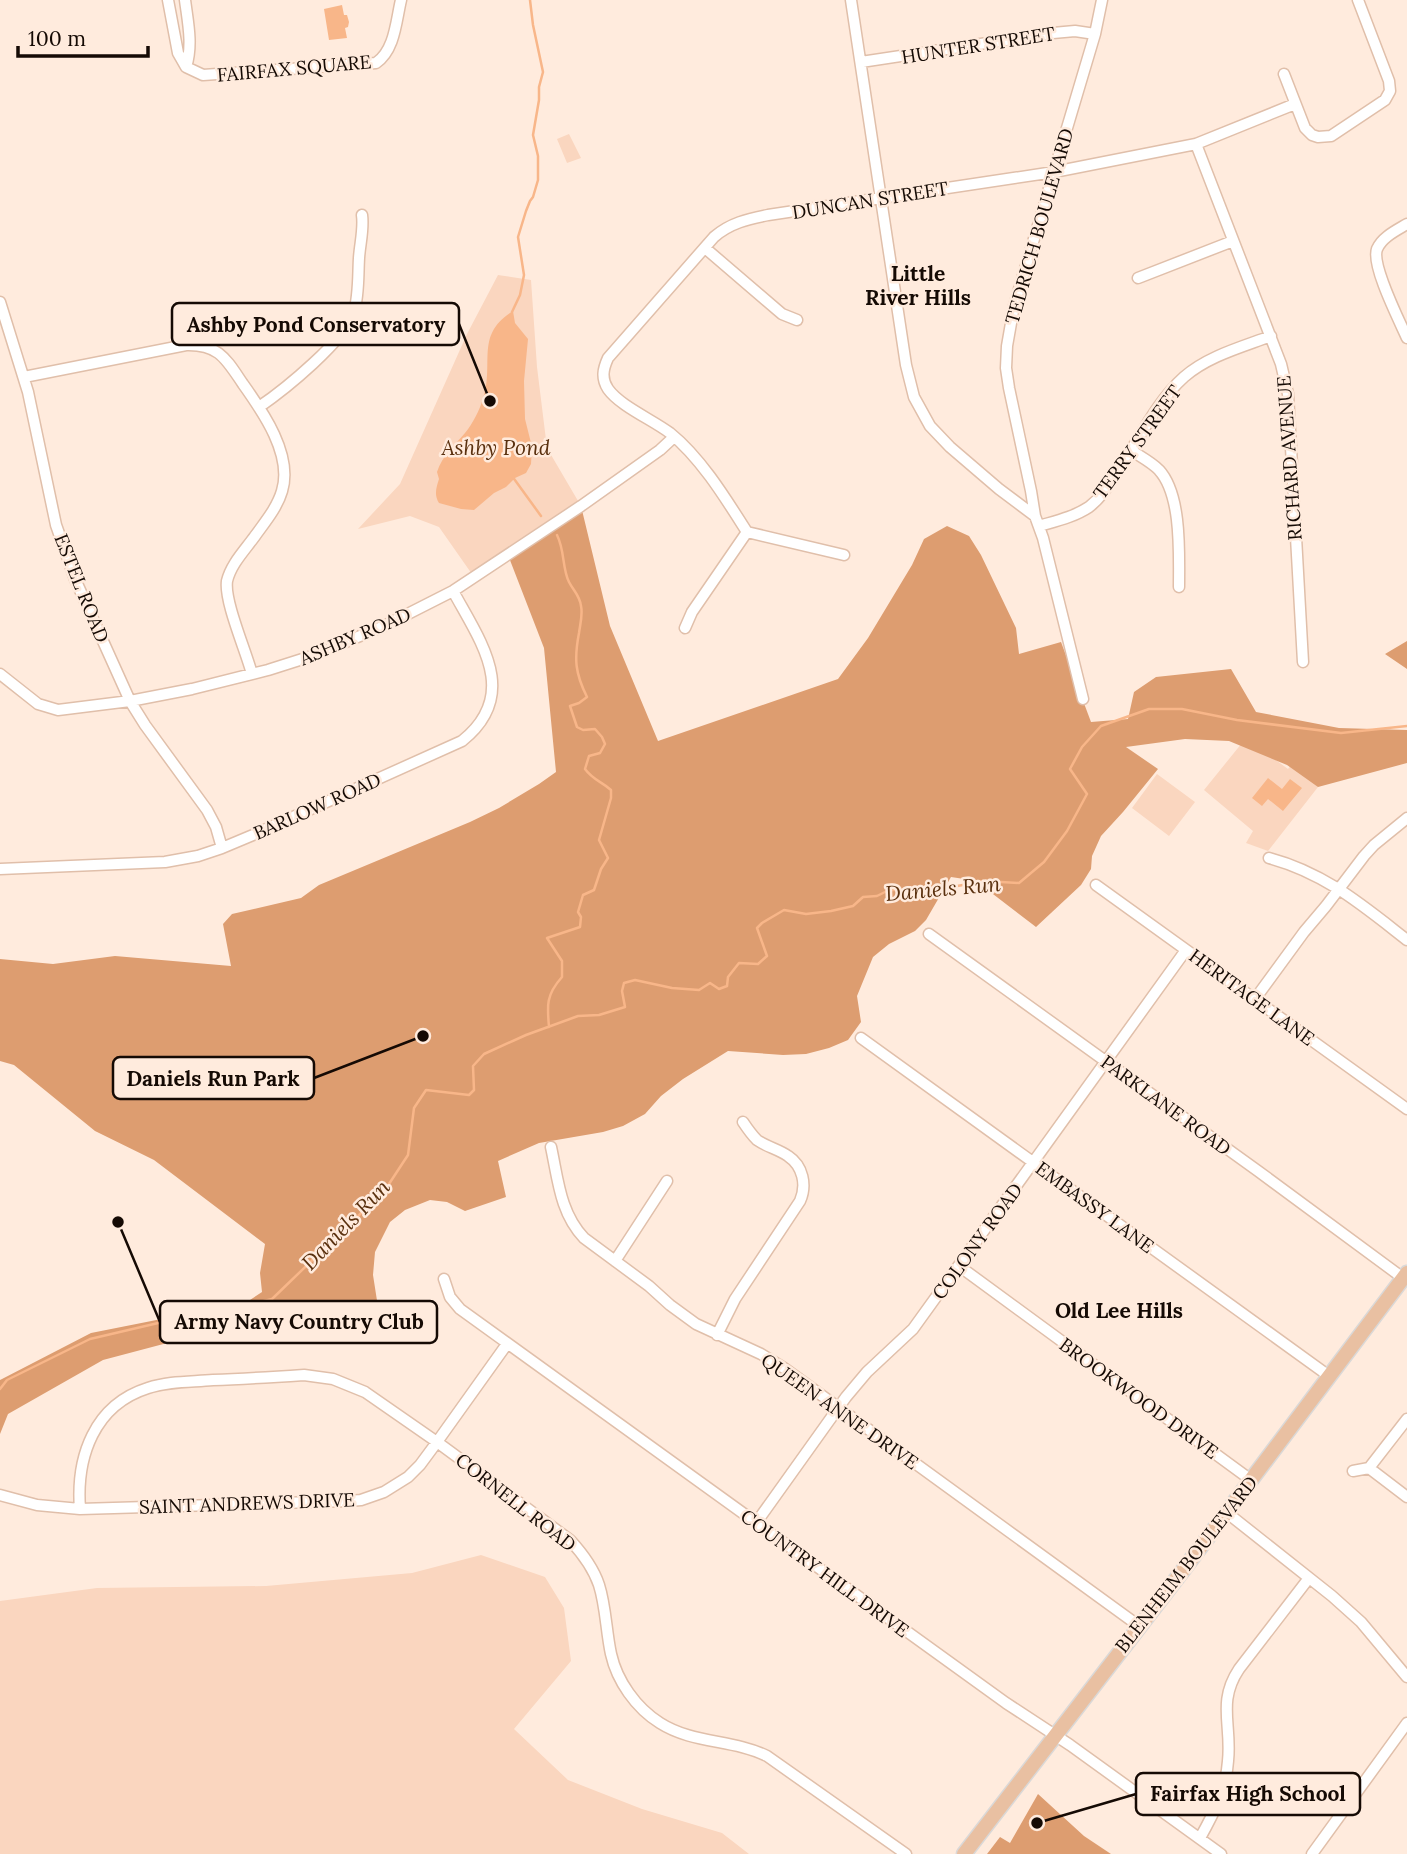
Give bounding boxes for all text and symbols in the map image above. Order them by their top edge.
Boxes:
scale bar [18,14,147,58]
street label: HUNTER STREET [899,21,1057,69]
text: 100 m [28,25,86,52]
street label: FAIRFAX SQUARE [216,49,372,87]
street label: TEDRICH BOULEVARD [1000,125,1078,327]
street label: DUNCAN STREET [790,176,950,224]
district label: Little River Hills [865,260,971,311]
callout: Ashby Pond Conservatory [172,303,459,345]
text: Ashby Pond Conservatory [187,311,446,338]
street label: RICHARD AVENUE [1271,375,1307,541]
street label: TERRY STREET [1088,380,1186,504]
water label: Ashby Pond [441,434,551,461]
street label: ESTEL ROAD [49,530,115,646]
street label: ASHBY ROAD [295,602,414,671]
street label: BARLOW ROAD [249,767,385,845]
water label: Daniels Run [884,870,1002,907]
street label: HERITAGE LANE [1185,943,1319,1051]
street label: PARKLANE ROAD [1096,1050,1236,1160]
callout: Daniels Run Park [113,1057,314,1099]
text: Daniels Run Park [126,1065,300,1092]
street label: EMBASSY LANE [1031,1156,1159,1258]
water label: Daniels Run [296,1174,396,1276]
street label: COLONY ROAD [927,1178,1027,1304]
district label: Old Lee Hills [1055,1297,1183,1324]
callout: Army Navy Country Club [160,1301,437,1343]
text: Army Navy Country Club [174,1308,424,1335]
street label: BROOKWOOD DRIVE [1055,1332,1223,1464]
street label: QUEEN ANNE DRIVE [757,1348,923,1474]
street label: CORNELL ROAD [451,1448,581,1556]
street label: BLENHEIM BOULEVARD [1109,1471,1263,1657]
street label: SAINT ANDREWS DRIVE [139,1487,355,1519]
street label: COUNTRY HILL DRIVE [736,1504,914,1642]
callout: Fairfax High School [1136,1773,1360,1815]
text: Fairfax High School [1150,1780,1346,1807]

